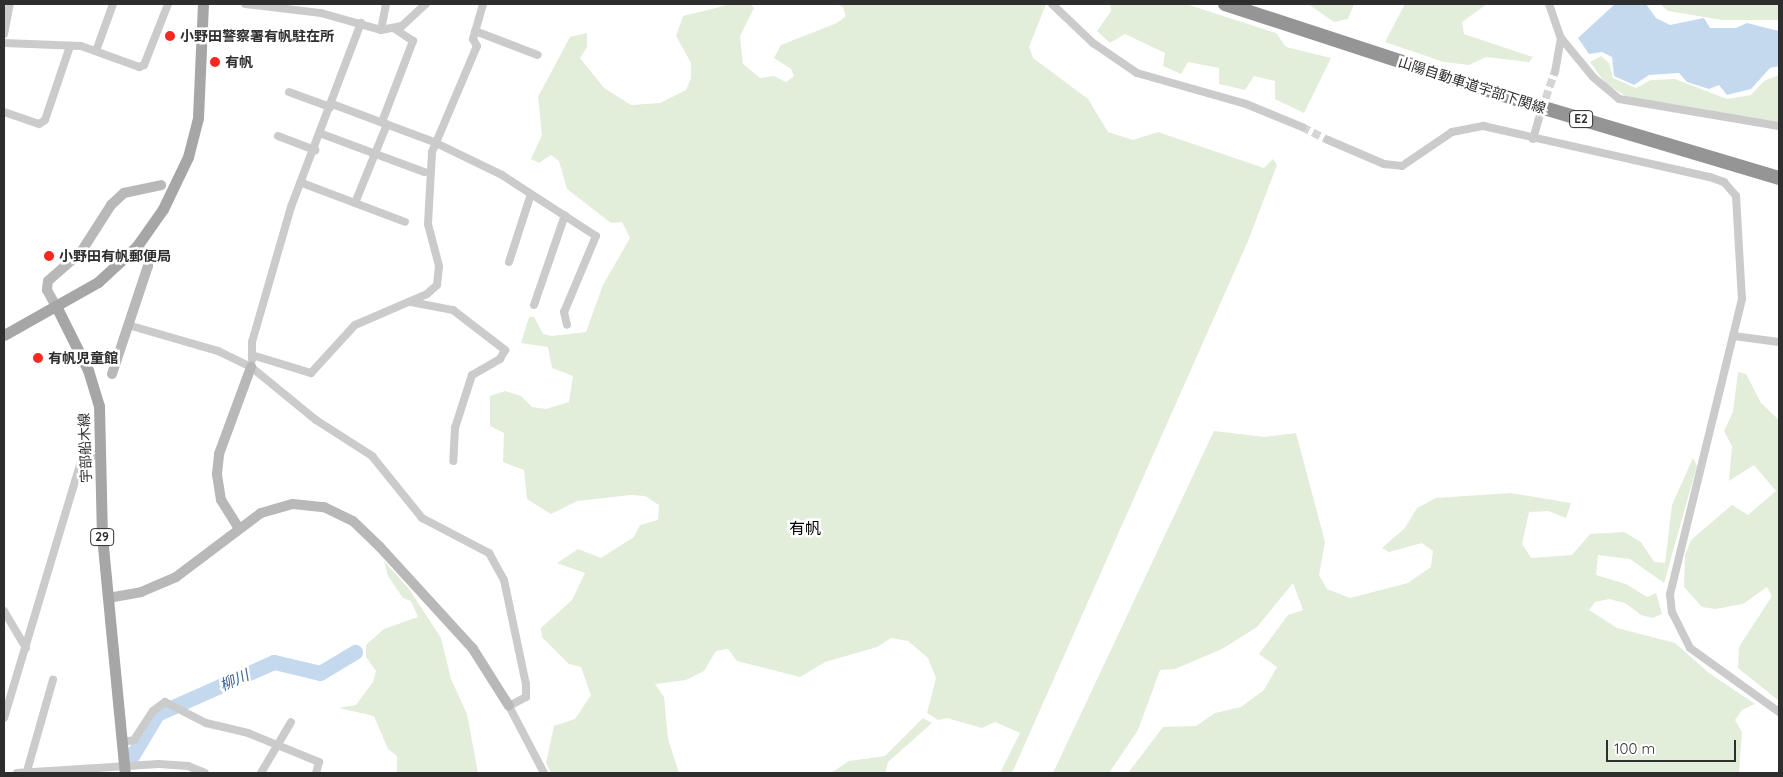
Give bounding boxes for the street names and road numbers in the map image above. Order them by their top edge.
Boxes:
street label: 山陽自動車道宇部下関線 [1396,53,1548,117]
road number: E2 [1568,110,1594,128]
street label: 宇部船木線 [75,413,95,483]
road number: 29 [90,528,114,546]

